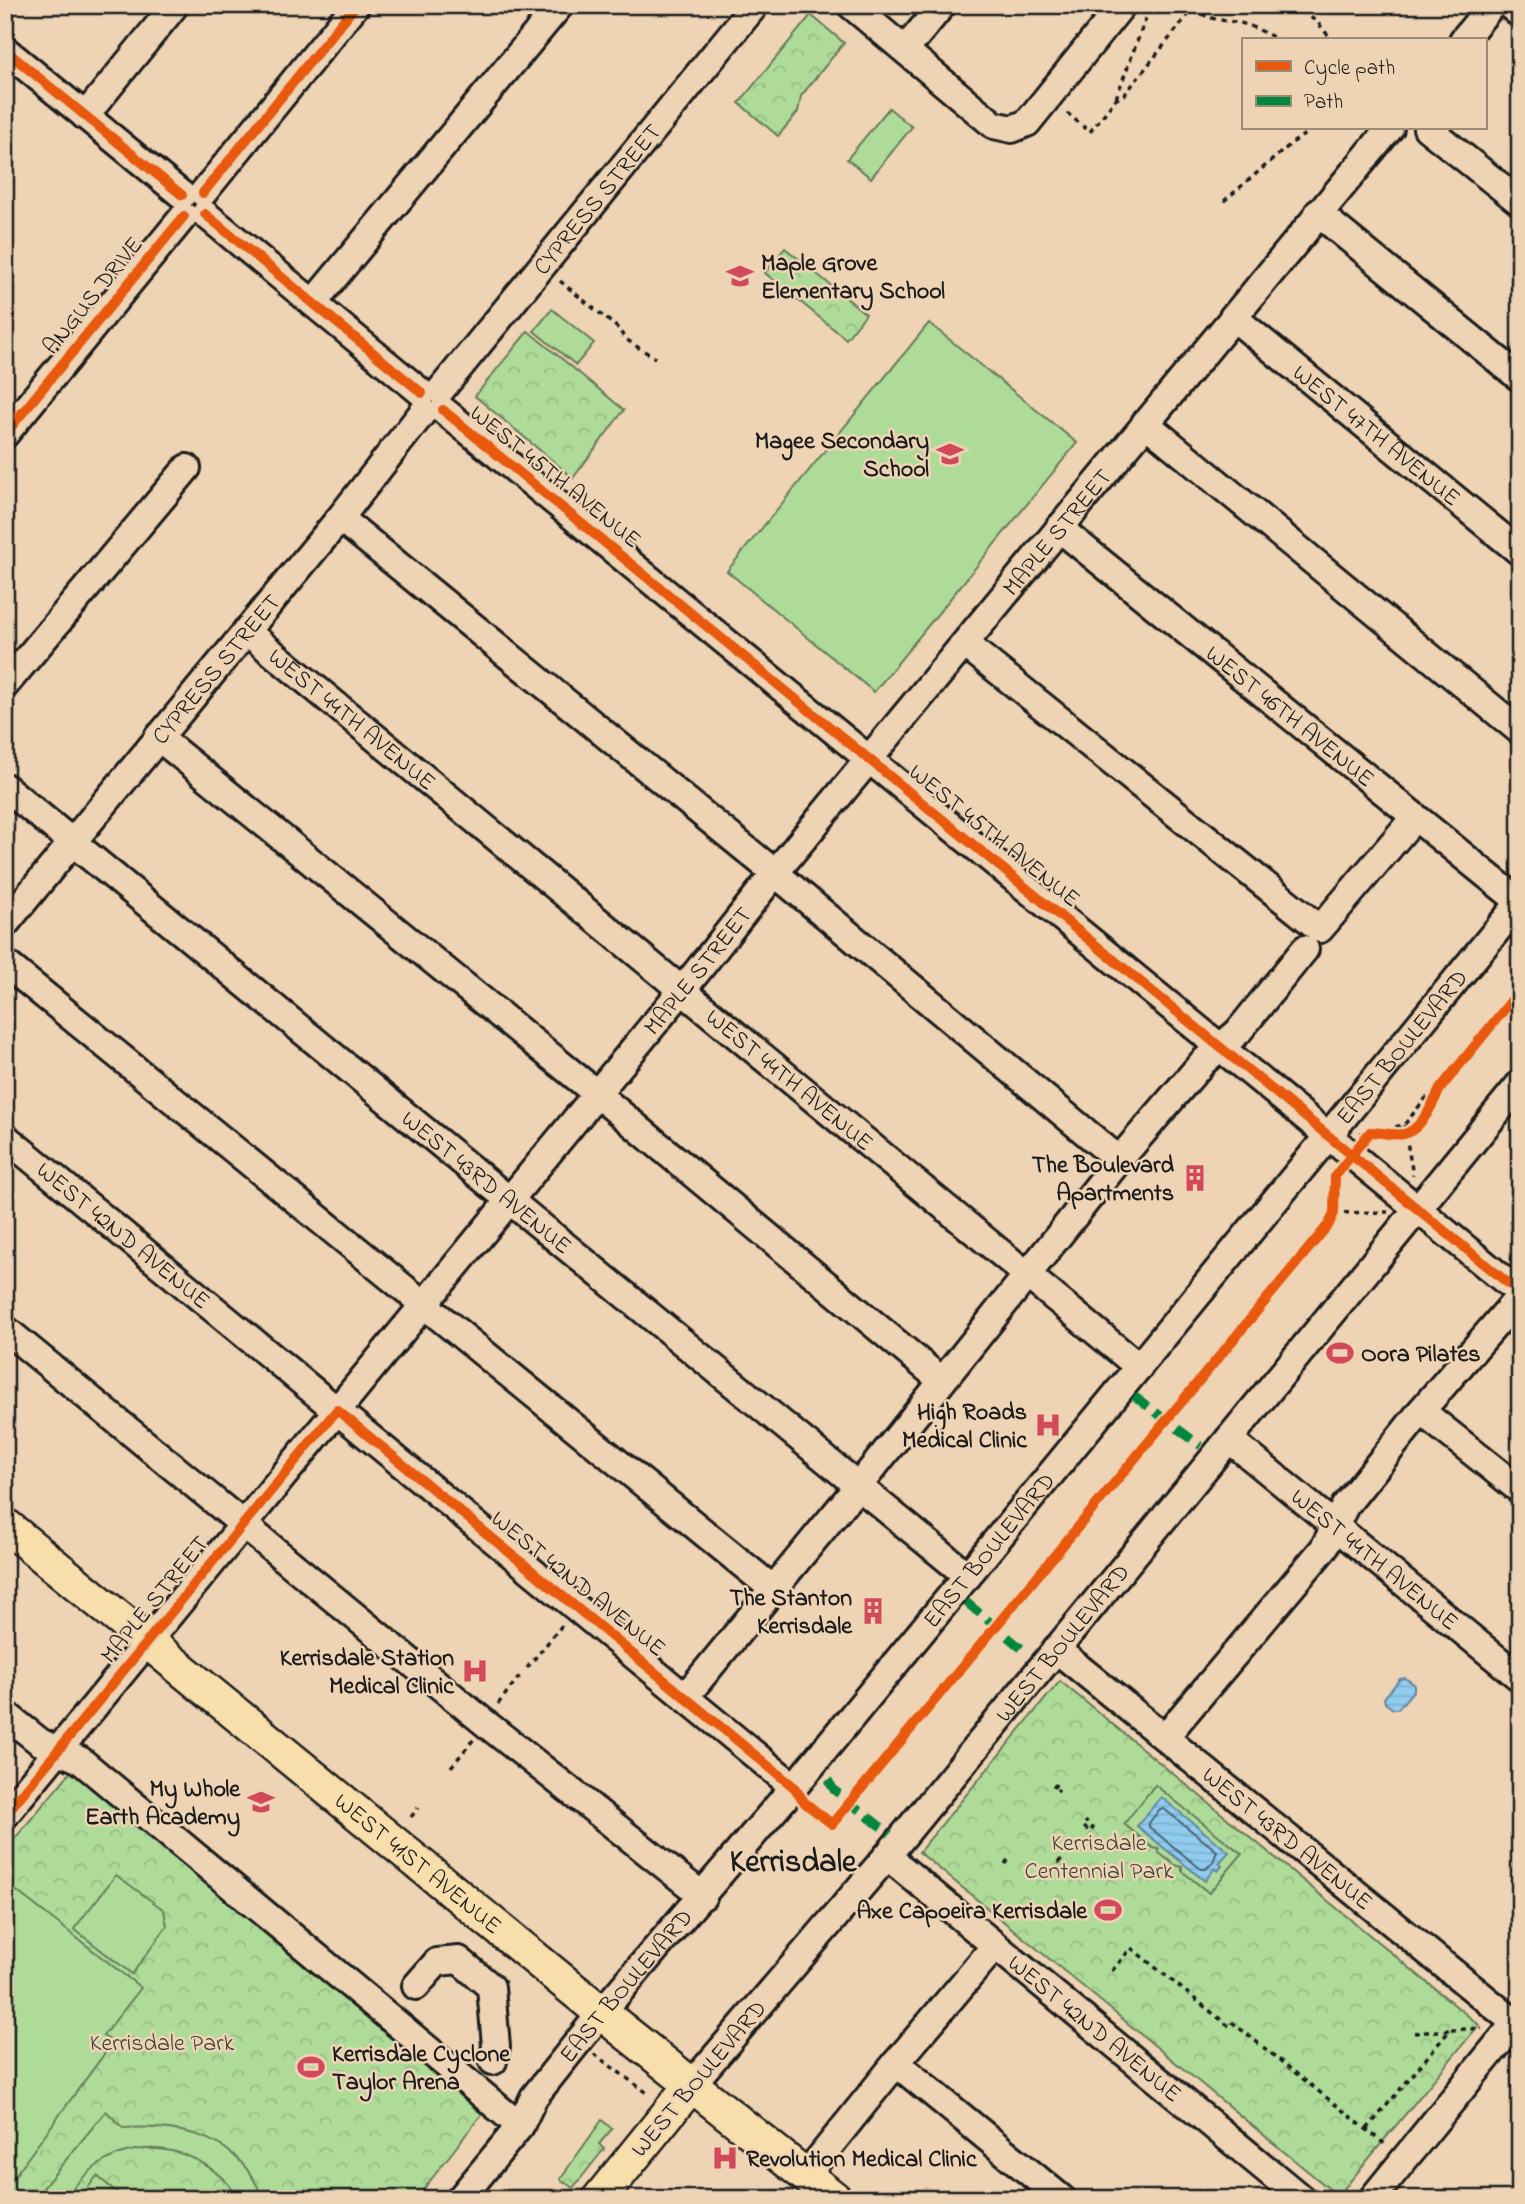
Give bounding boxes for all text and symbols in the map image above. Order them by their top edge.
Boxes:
legend [1242,38,1486,130]
text: Cycle path [1304,54,1395,86]
text: Path [1304,88,1343,118]
street label: CYPRESS STREET [526,117,671,284]
street label: ANGUS DRIVE [35,230,153,363]
place label: Maple Grove Elementary School [761,247,945,311]
school or university icon: Maple Grove Elementary School [725,261,755,291]
street label: WEST 47TH AVENUE [1284,357,1467,516]
street label: WEST 45TH AVENUE [461,398,648,558]
place label: Magee Secondary School [755,425,929,488]
school or university icon: Magee Secondary School [935,439,965,469]
street label: MAPLE STREET [995,462,1122,605]
street label: CYPRESS STREET [145,587,291,753]
street label: WEST 46TH AVENUE [1197,638,1381,797]
street label: WEST 44TH AVENUE [259,641,442,800]
street label: WEST 45TH AVENUE [900,757,1087,917]
street label: MAPLE STREET [636,900,762,1044]
street label: EAST BOULEVARD [1329,963,1478,1134]
street label: WEST 44TH AVENUE [697,1002,880,1161]
street label: WEST 43RD AVENUE [392,1103,578,1264]
place label: The Boulevard Apartments [1032,1149,1174,1212]
street label: WEST 42ND AVENUE [28,1154,217,1319]
building icon: The Boulevard Apartments [1180,1163,1210,1193]
sports icon: Oora Pilates [1325,1338,1355,1368]
place label: Oora Pilates [1361,1338,1480,1373]
place label: High Roads Medical Clinic [902,1396,1028,1459]
hospital icon: High Roads Medical Clinic [1033,1410,1063,1440]
street label: EAST BOULEVARD [916,1466,1065,1637]
street label: WEST 44TH AVENUE [1282,1481,1465,1641]
street label: WEST 42ND AVENUE [482,1503,673,1667]
street label: MAPLE STREET [93,1529,219,1672]
street label: WEST BOULEVARD [988,1557,1140,1731]
place label: The Stanton Kerrisdale [729,1582,853,1645]
building icon: The Stanton Kerrisdale [858,1596,888,1626]
place label: Kerrisdale Station Medical Clinic [280,1642,455,1705]
hospital icon: Kerrisdale Station Medical Clinic [460,1656,490,1686]
street label: WEST 43RD AVENUE [1193,1759,1379,1920]
place label: My Whole Earth Academy [85,1773,241,1837]
street label: WEST 41ST AVENUE [325,1786,508,1944]
school or university icon: My Whole Earth Academy [246,1787,276,1817]
park label: Kerrisdale Centennial Park [1025,1827,1174,1890]
district label: Kerrisdale [730,1840,858,1887]
place label: Axe Capoeira Kerrisdale [857,1895,1088,1930]
sports icon: Axe Capoeira Kerrisdale [1093,1895,1123,1925]
street label: EAST BOULEVARD [552,1902,703,2072]
street label: WEST 42ND AVENUE [999,1947,1188,2112]
street label: WEST BOULEVARD [624,1993,776,2166]
park label: Kerrisdale Park [90,2027,235,2062]
place label: Kerrisdale Cyclone Taylor Arena [332,2038,511,2102]
sports icon: Kerrisdale Cyclone Taylor Arena [296,2052,326,2082]
hospital icon: Revolution Medical Clinic [710,2143,740,2173]
place label: Revolution Medical Clinic [746,2143,978,2178]

